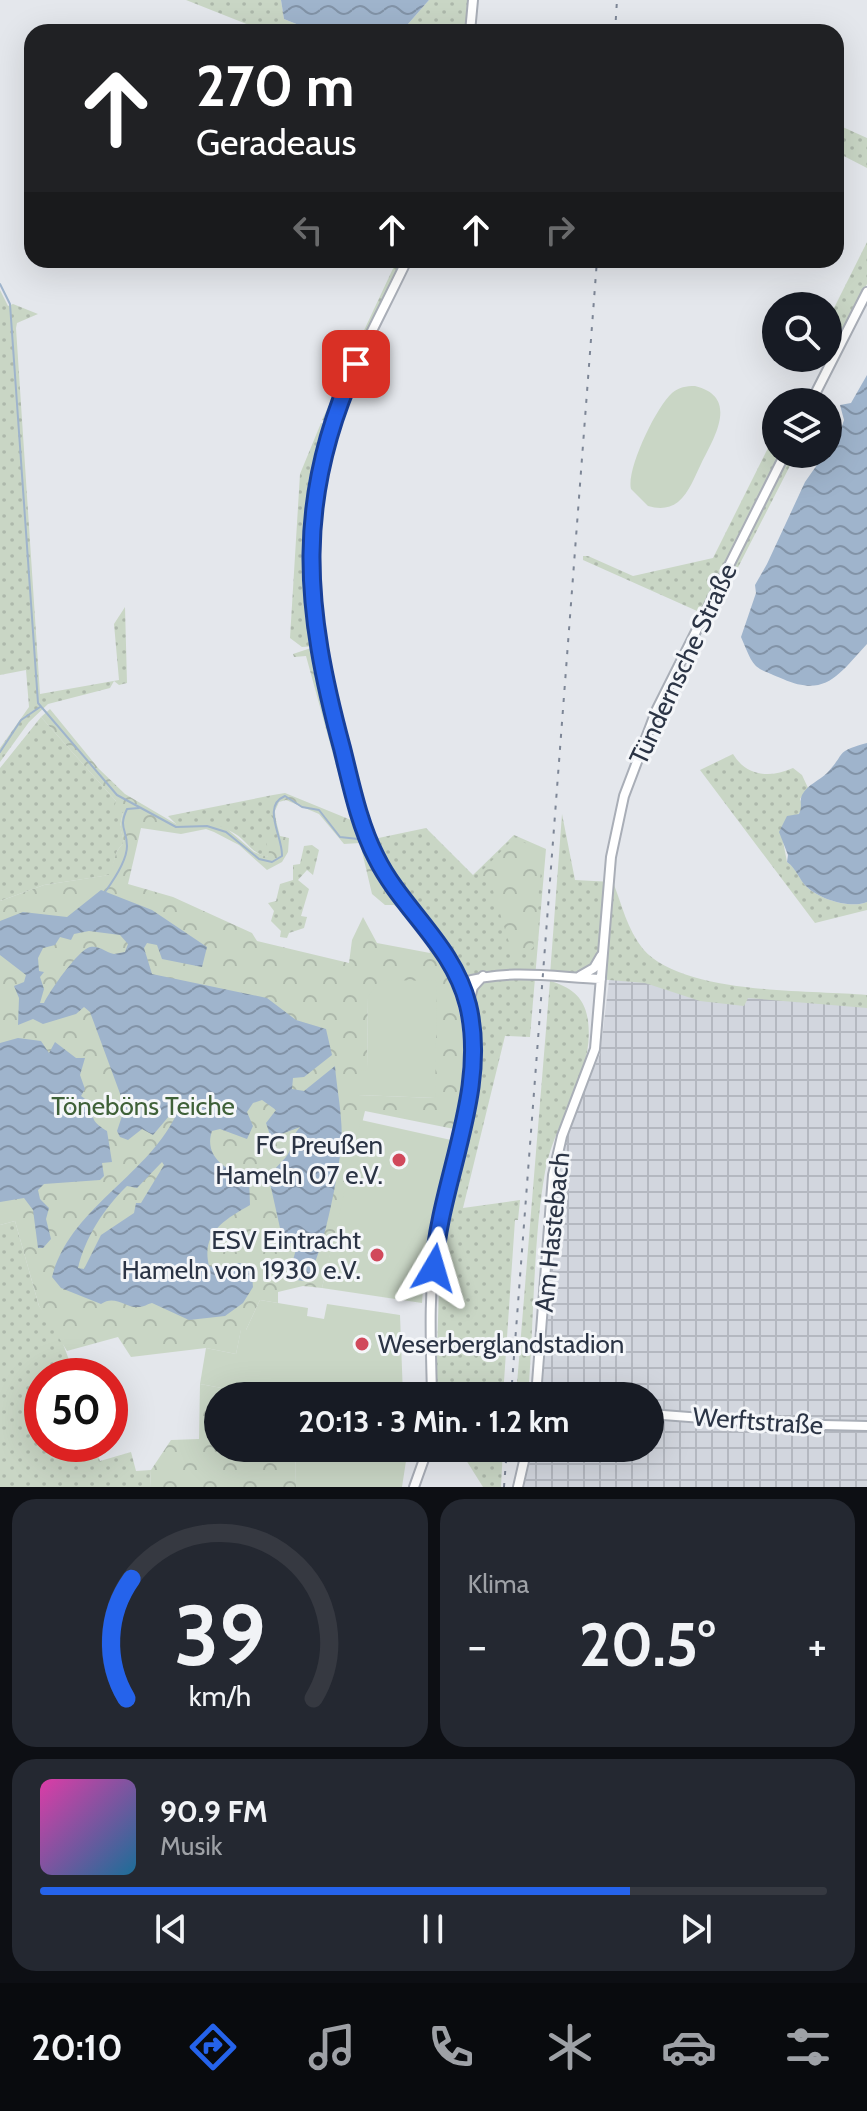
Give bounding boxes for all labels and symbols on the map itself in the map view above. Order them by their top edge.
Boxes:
pin [322,330,390,398]
street label: Tündernsche Straße [622,558,744,770]
park label: Töneböns Teiche [51,1090,235,1122]
place label: FC Preußen Hameln 07 e.V. [215,1129,383,1191]
street label: Am Hastebach [528,1150,576,1314]
marker: FC Preußen Hameln 07 e.V. [390,1151,408,1169]
place label: ESV Eintracht Hameln von 1930 e.V. [121,1224,361,1286]
position arrow [392,1226,476,1310]
marker: ESV Eintracht Hameln von 1930 e.V. [368,1246,386,1264]
place label: Weserberglandstadion [378,1328,624,1360]
marker: Weserberglandstadion [353,1335,371,1353]
speed limit sign: 50 [24,1358,128,1462]
street label: Werftstraße [692,1400,824,1442]

